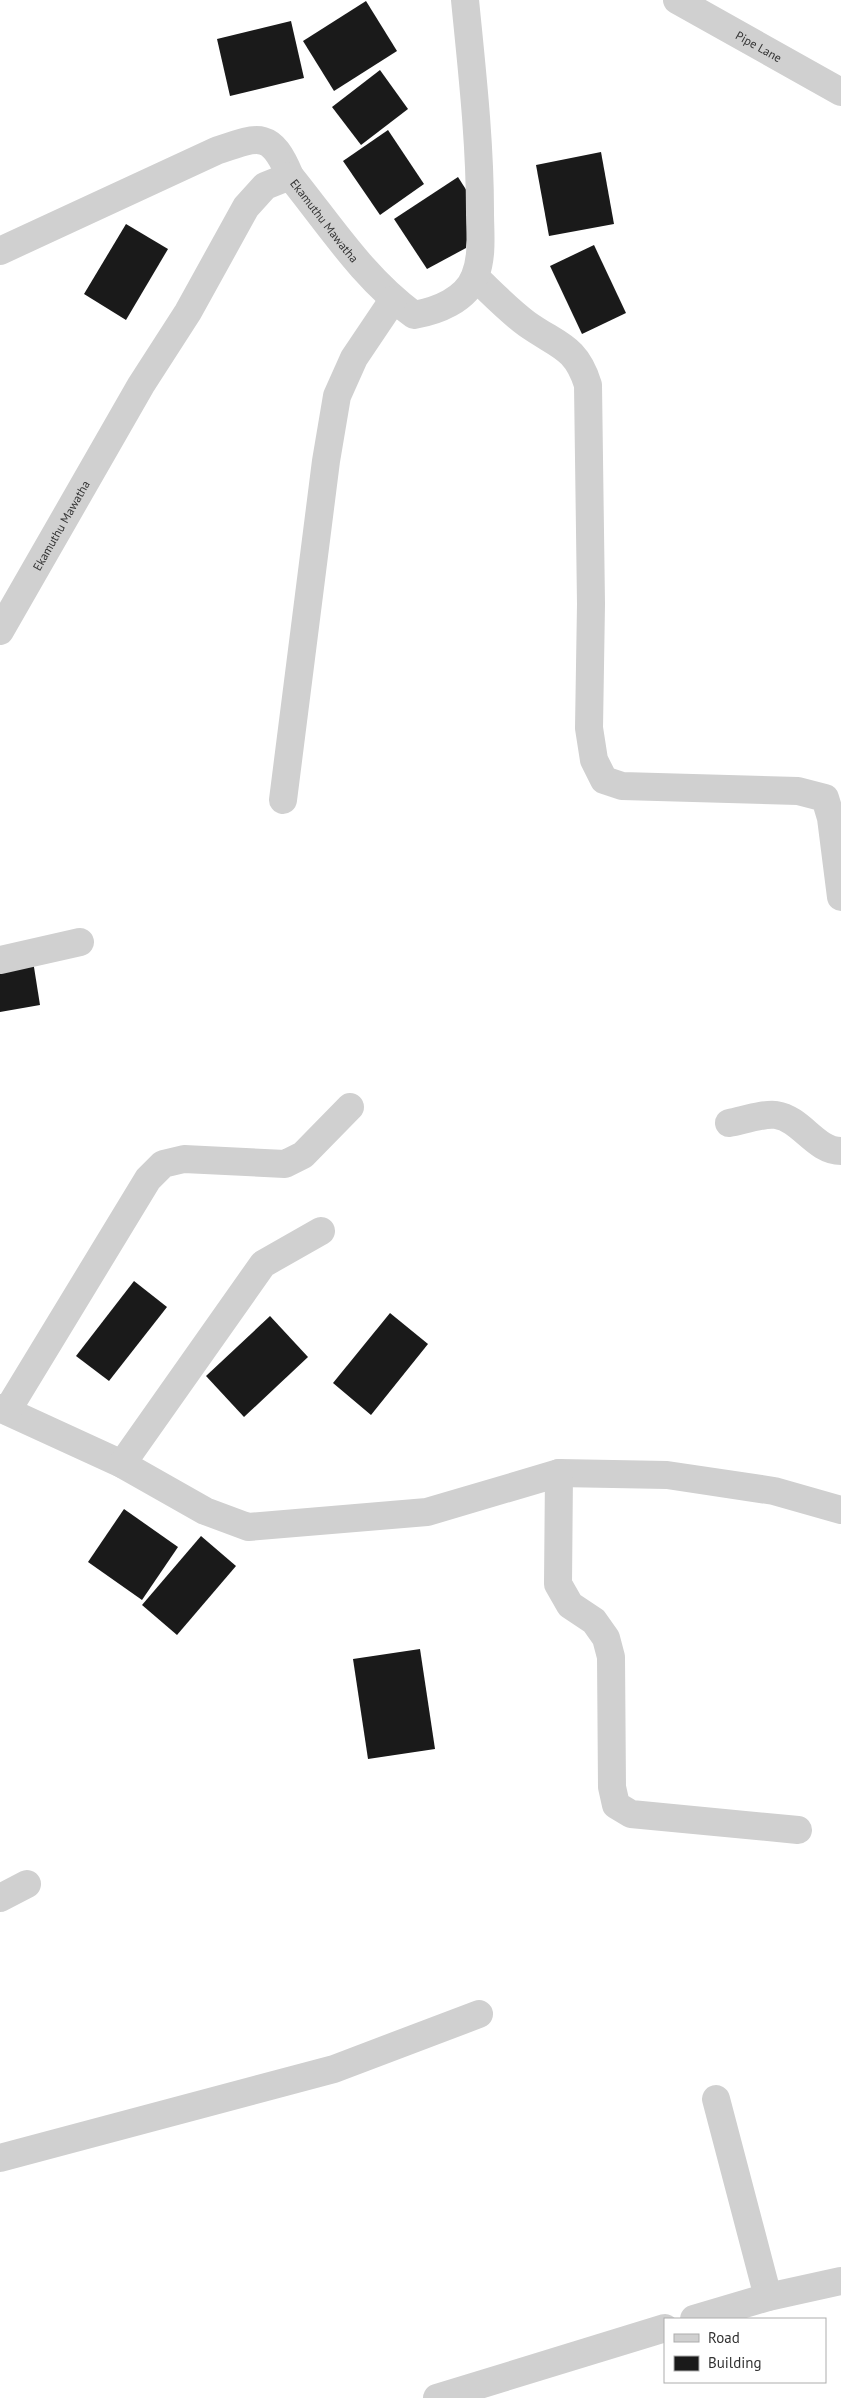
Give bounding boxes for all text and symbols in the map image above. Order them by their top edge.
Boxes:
street label: Pipe Lane [733,27,785,65]
street label: Ekamuthu Mawatha [288,176,362,265]
street label: Ekamuthu Mawatha [29,477,92,573]
legend [664,2318,826,2383]
text: Road [708,2328,740,2347]
text: Building [708,2353,762,2372]

